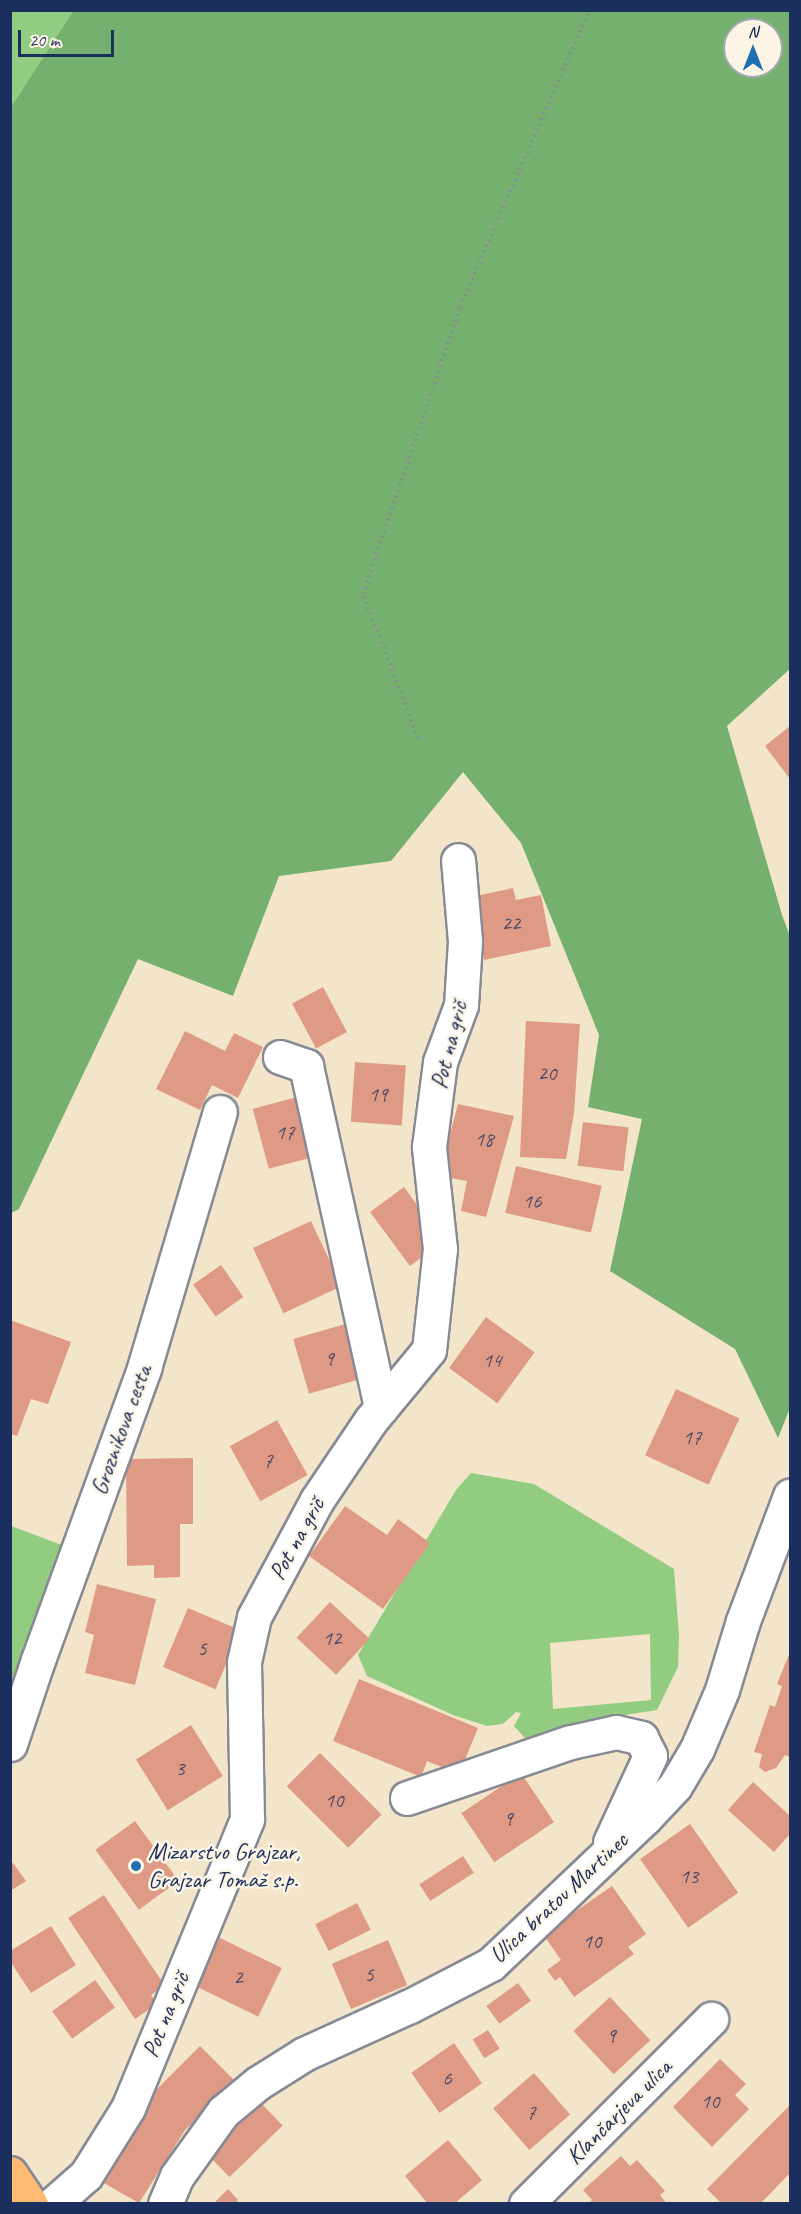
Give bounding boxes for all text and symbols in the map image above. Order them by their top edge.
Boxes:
scale bar [21,18,117,56]
north arrow [723,18,783,78]
text: N [748,22,758,42]
text: 20 m [29,29,60,51]
house number: 22 [502,910,520,936]
street label: Pot na grič [424,998,474,1092]
house number: 20 [538,1060,556,1086]
house number: 19 [369,1081,387,1107]
house number: 17 [276,1119,294,1145]
house number: 18 [475,1126,493,1152]
house number: 16 [523,1188,541,1214]
house number: 9 [324,1345,334,1371]
house number: 14 [483,1347,501,1373]
street label: Groznikova cesta [84,1362,158,1498]
house number: 17 [683,1424,701,1450]
house number: 7 [263,1447,273,1473]
street label: Pot na grič [263,1493,331,1585]
house number: 12 [323,1625,341,1651]
house number: 5 [197,1635,207,1661]
house number: 3 [175,1755,185,1781]
house number: 10 [325,1787,343,1813]
house number: 9 [503,1805,513,1831]
street label: Ulica bratov Martinec [483,1826,635,1970]
place label: Mizarstvo Grajzar, Grajzar Tomaž s.p. [148,1838,300,1894]
marker: Mizarstvo Grajzar, Grajzar Tomaž s.p. [129,1859,143,1873]
house number: 13 [680,1863,698,1889]
house number: 10 [583,1928,601,1954]
house number: 5 [364,1961,374,1987]
house number: 2 [233,1964,243,1990]
street label: Pot na grič [136,1968,196,2062]
house number: 9 [606,2022,616,2048]
street label: Klančarjeva ulica [560,2053,678,2171]
house number: 6 [442,2065,452,2091]
house number: 10 [701,2088,719,2114]
house number: 7 [526,2099,536,2125]

